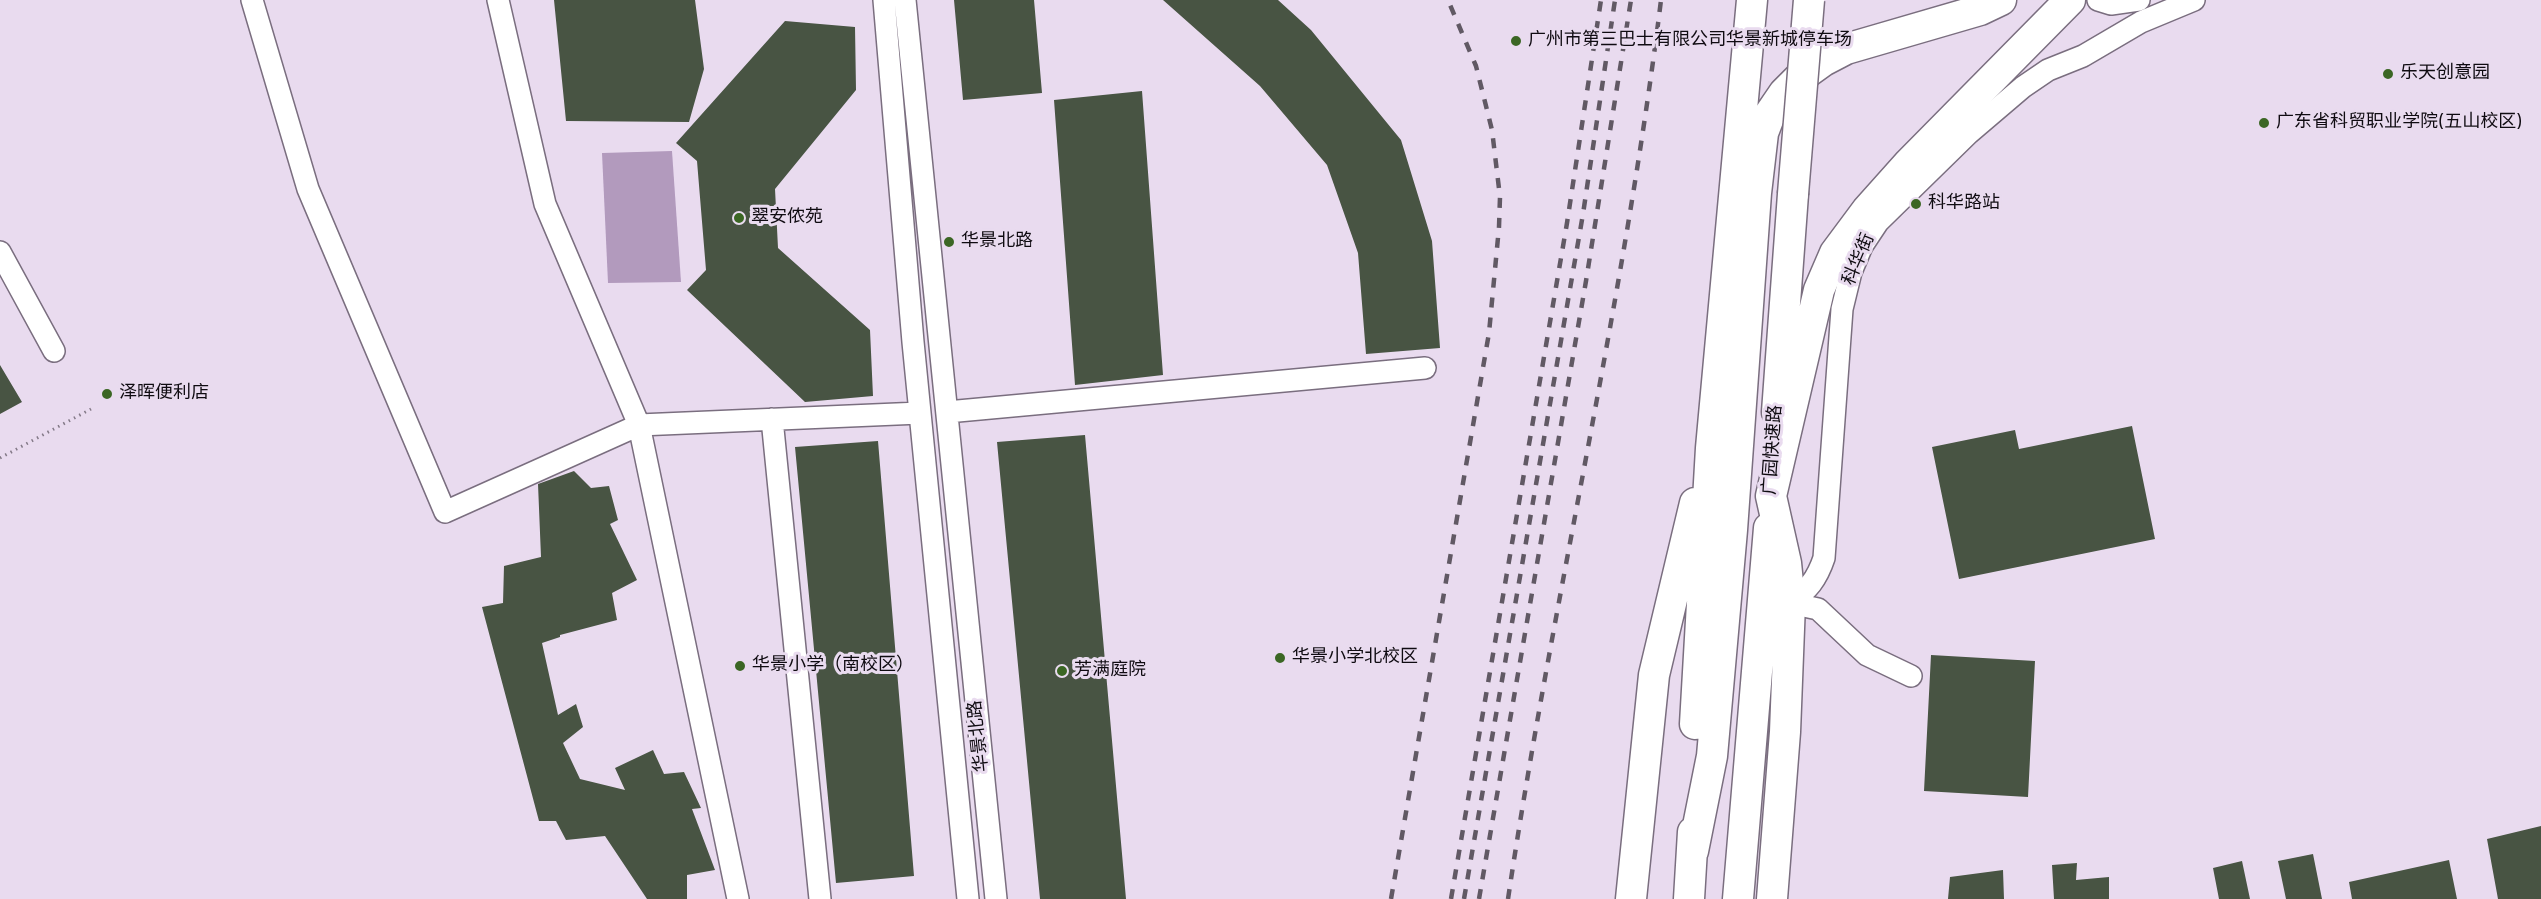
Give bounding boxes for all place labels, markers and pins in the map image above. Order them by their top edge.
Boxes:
place label: 广州市第三巴士有限公司华景新城停车场 [1528,30,1852,52]
marker: 广州市第三巴士有限公司华景新城停车场 [1509,34,1523,48]
place label: 乐天创意园 [2400,63,2490,85]
marker: 乐天创意园 [2381,67,2395,81]
place label: 广东省科贸职业学院(五山校区) [2276,112,2522,134]
marker: 广东省科贸职业学院(五山校区) [2257,116,2271,130]
place label: 科华路站 [1928,193,2000,215]
marker: 科华路站 [1909,197,1923,211]
place label: 翠安侬苑 [751,207,823,229]
marker: 翠安侬苑 [732,211,746,225]
place label: 华景北路 [961,231,1033,253]
marker: 华景北路 [942,235,956,249]
place label: 泽晖便利店 [119,383,209,405]
marker: 泽晖便利店 [100,387,114,401]
place label: 华景小学北校区 [1292,647,1418,669]
marker: 华景小学北校区 [1273,651,1287,665]
place label: 华景小学（南校区） [752,655,914,677]
marker: 华景小学（南校区） [733,659,747,673]
place label: 芳满庭院 [1074,660,1146,682]
marker: 芳满庭院 [1055,664,1069,678]

